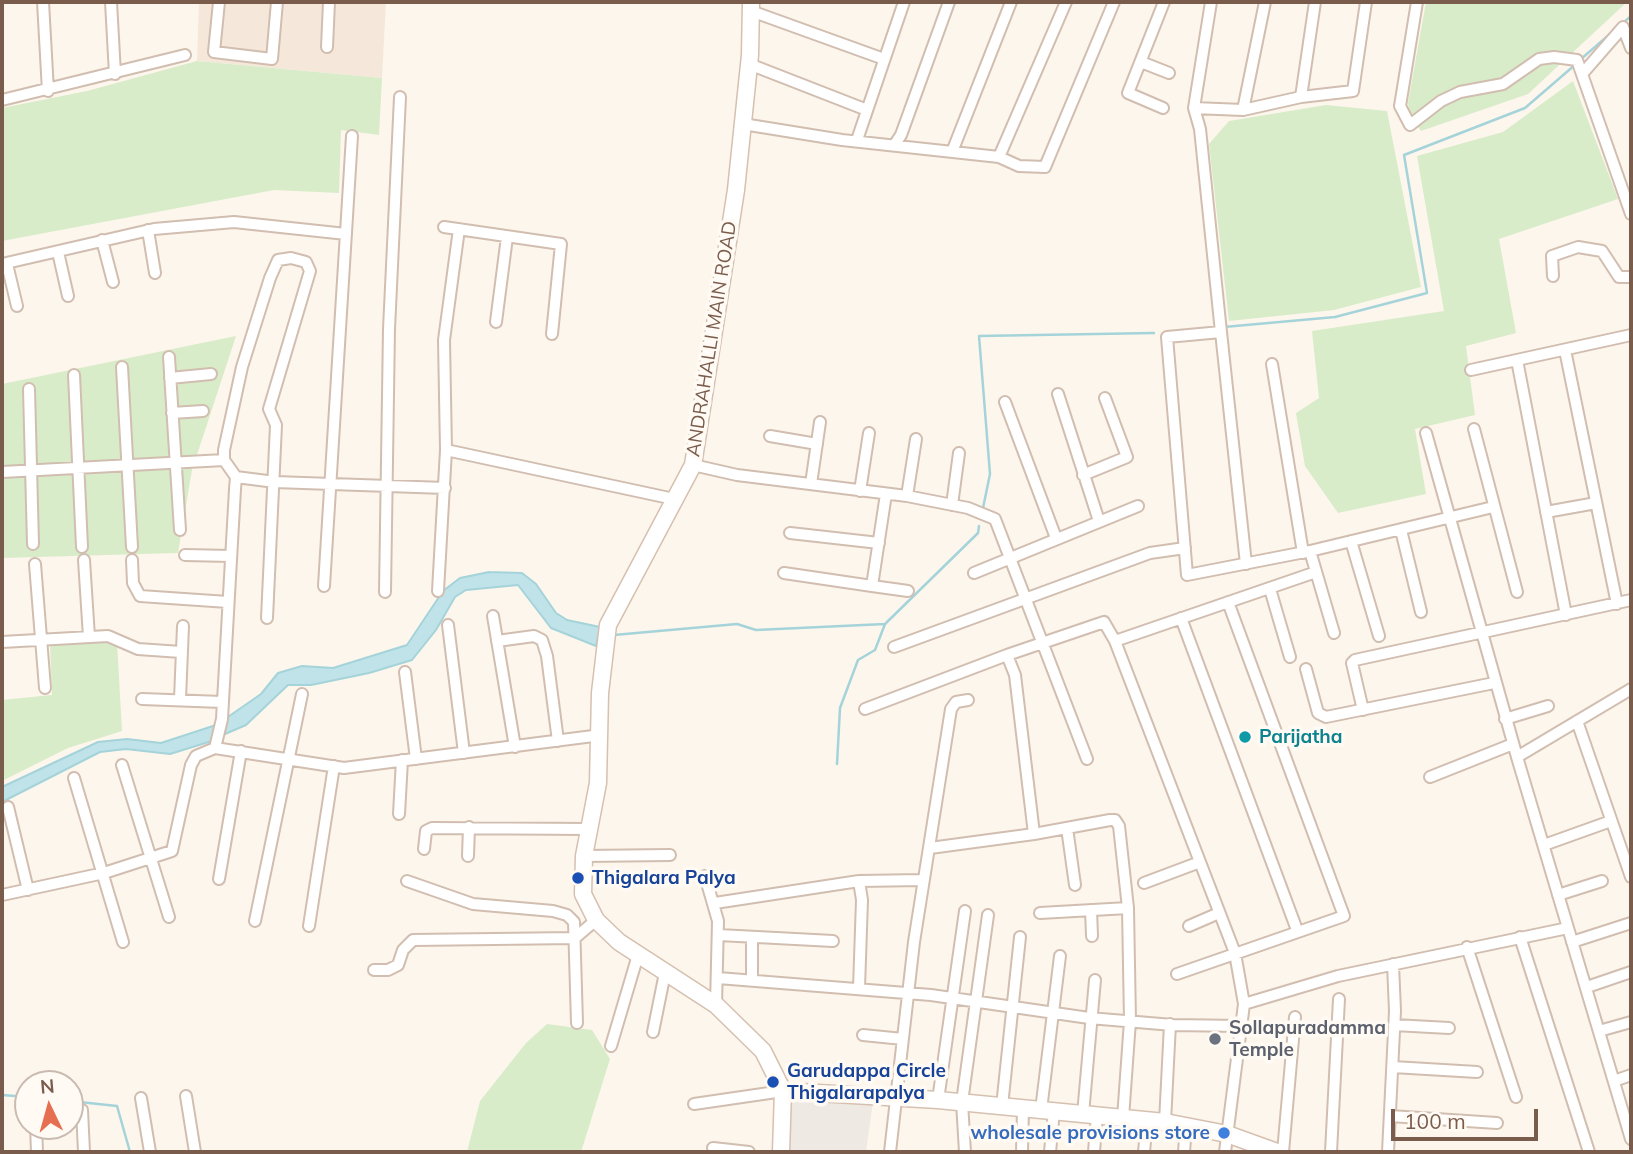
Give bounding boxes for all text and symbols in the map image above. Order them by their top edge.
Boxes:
street label: ANDRAHALLI MAIN ROAD [682,220,742,458]
place label: Parijatha [1259,726,1343,748]
marker: Parijatha [1237,729,1253,745]
place label: Thigalara Palya [592,867,736,889]
marker: Thigalara Palya [570,870,586,886]
place label: Sollapuradamma Temple [1229,1017,1386,1061]
marker: Sollapuradamma Temple [1207,1031,1223,1047]
place label: Garudappa Circle Thigalarapalya [787,1060,946,1104]
north arrow [14,1070,84,1140]
text: N [39,1073,56,1099]
marker: Garudappa Circle Thigalarapalya [765,1074,781,1090]
scale bar [1395,1094,1542,1138]
text: 100 m [1404,1108,1466,1134]
place label: wholesale provisions store [970,1122,1210,1144]
marker: wholesale provisions store [1216,1125,1232,1141]

